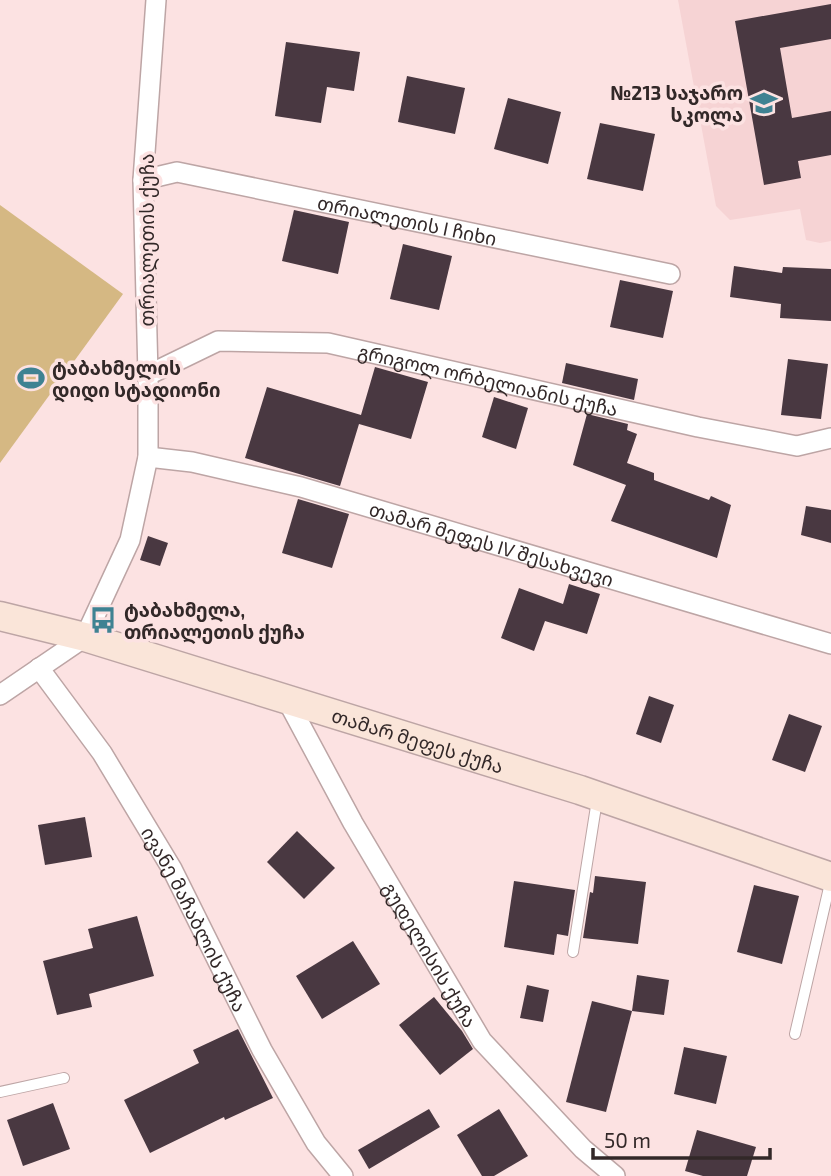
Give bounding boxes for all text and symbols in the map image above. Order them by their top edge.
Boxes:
place label: №213 საჯარო სკოლა [610,81,743,127]
school or university icon: №213 საჯარო სკოლა [749,88,779,118]
street label: თრიალეთის ქუჩა [135,154,160,326]
street label: თრიალეთის I ჩიხი [316,190,499,249]
street label: გრიგოლ ორბელიანის ქუჩა [356,339,620,420]
place label: ტაბახმელის დიდი სტადიონი [52,356,220,403]
sports icon: ტაბახმელის დიდი სტადიონი [16,363,46,393]
street label: თამარ მეფეს IV შესახვევი [367,496,617,591]
place label: ტაბახმელა, თრიალეთის ქუჩა [124,598,305,644]
bus stop icon: ტაბახმელა, თრიალეთის ქუჩა [88,605,118,635]
street label: თამარ მეფეს ქუჩა [329,703,507,777]
street label: ივანე მაჩაბლის ქუჩა [137,822,252,1015]
street label: გუდელისის ქუჩა [378,877,482,1031]
scale bar [593,1116,770,1160]
text: 50 m [604,1127,651,1152]

